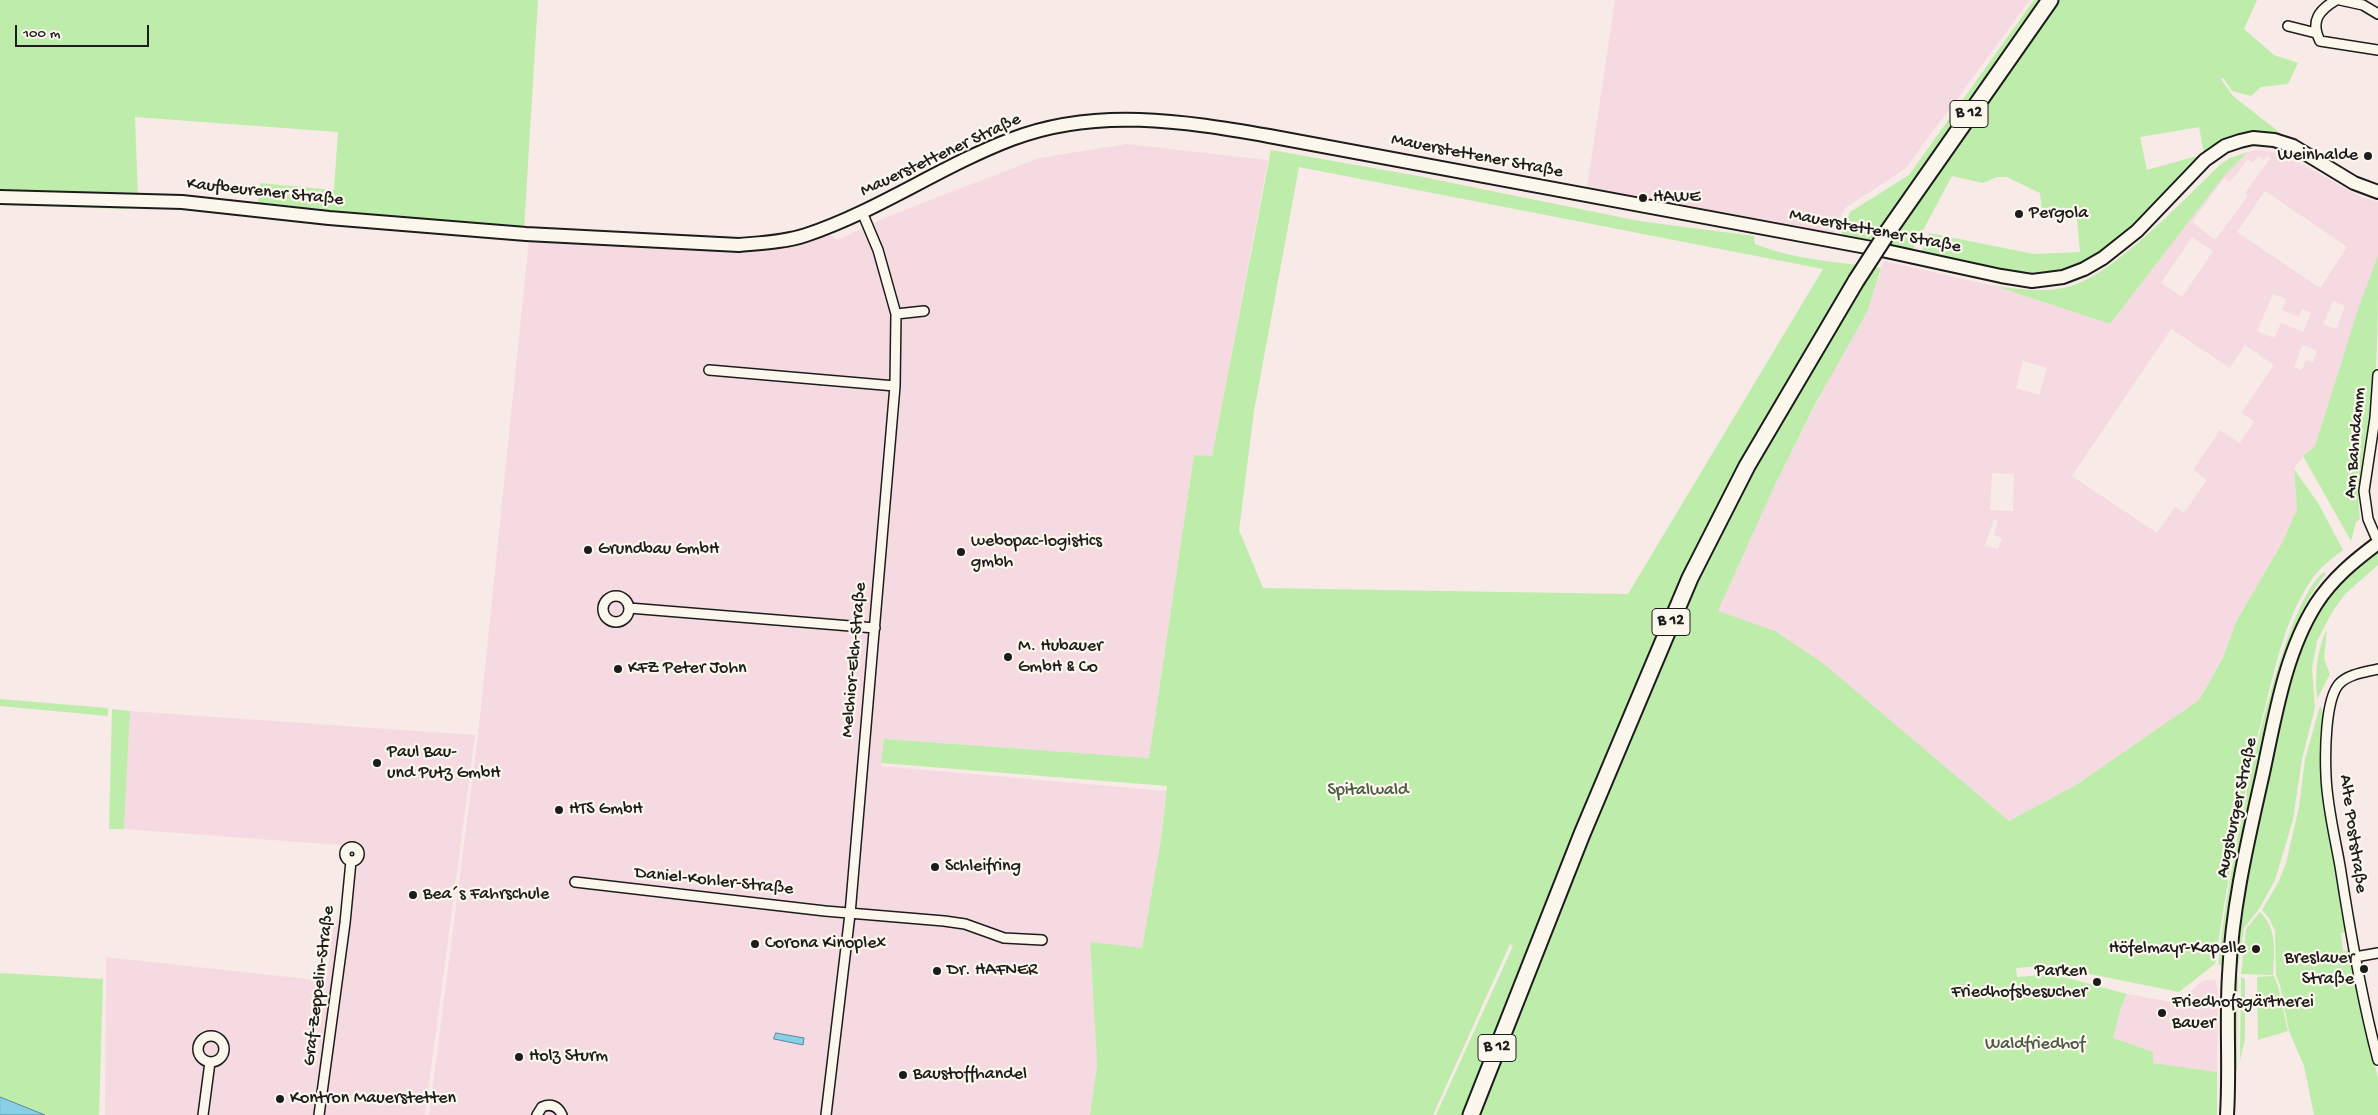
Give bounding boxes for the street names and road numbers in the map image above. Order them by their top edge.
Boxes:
road number: B 12 [1950,100,1988,128]
street label: Mauerstettener Straße [857,109,1025,203]
street label: Mauerstettener Straße [1389,130,1565,184]
street label: Kaufbeurener Straße [186,174,344,212]
street label: Mauerstettener Straße [1787,205,1963,259]
street label: Am Bahndamm [2340,387,2372,499]
street label: Melchior-Elch-Straße [837,582,873,738]
road number: B 12 [1652,608,1690,636]
street label: Augsburger Straße [2213,736,2263,880]
street label: Alte Poststraße [2333,773,2371,895]
street label: Daniel-Kohler-Straße [634,863,794,901]
street label: Graf-Zeppelin-Straße [299,905,341,1067]
road number: B 12 [1478,1034,1516,1062]

